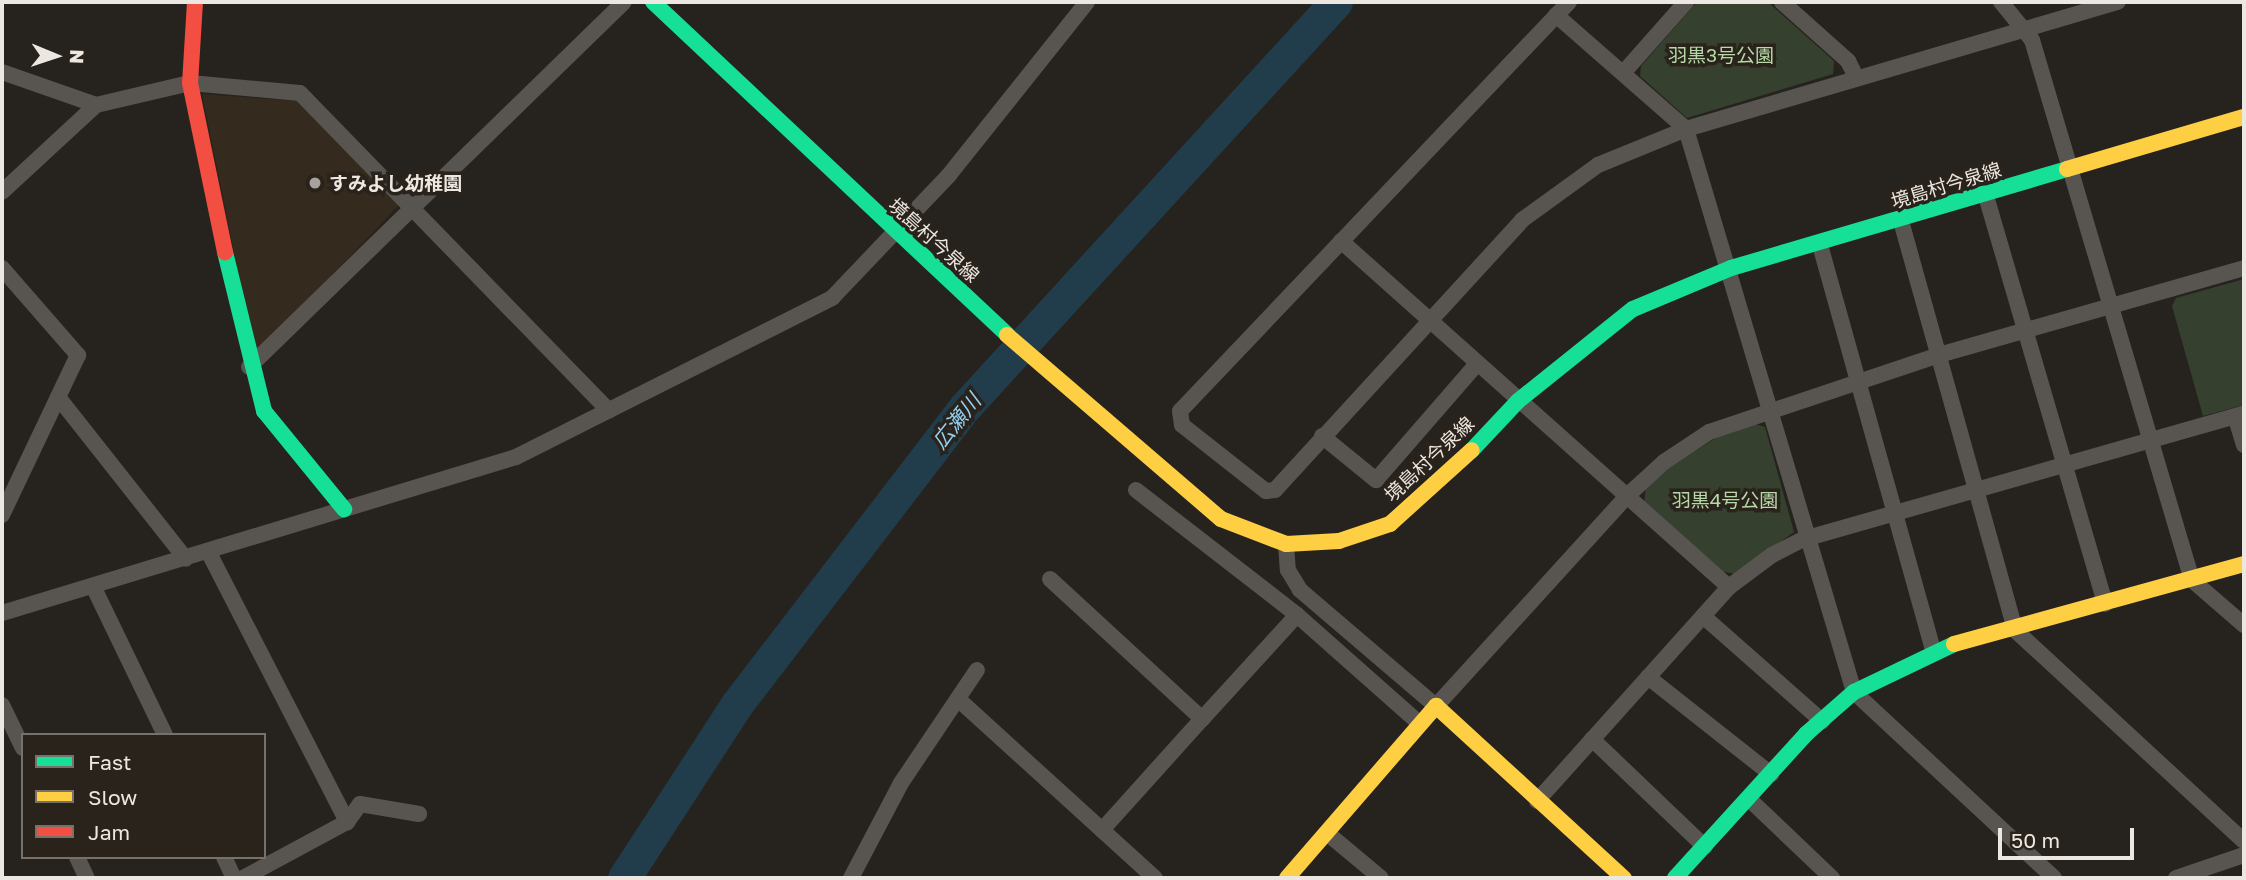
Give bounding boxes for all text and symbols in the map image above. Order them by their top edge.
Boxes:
north arrow [21,21,91,91]
park label: 羽黒3号公園 [1668,44,1774,66]
text: N [66,49,89,64]
street label: 境島村今泉線 [1888,157,2004,213]
place label: すみよし幼稚園 [329,172,462,194]
marker: すみよし幼稚園 [307,175,323,191]
street label: 境島村今泉線 [884,193,984,287]
water label: 広瀬川 [926,389,986,453]
street label: 境島村今泉線 [1380,412,1478,506]
park label: 羽黒4号公園 [1672,489,1778,511]
legend [21,733,266,859]
text: Fast [88,749,131,775]
text: Slow [88,784,137,810]
scale bar [2001,814,2138,858]
text: Jam [88,819,130,845]
text: 50 m [2011,827,2060,853]

